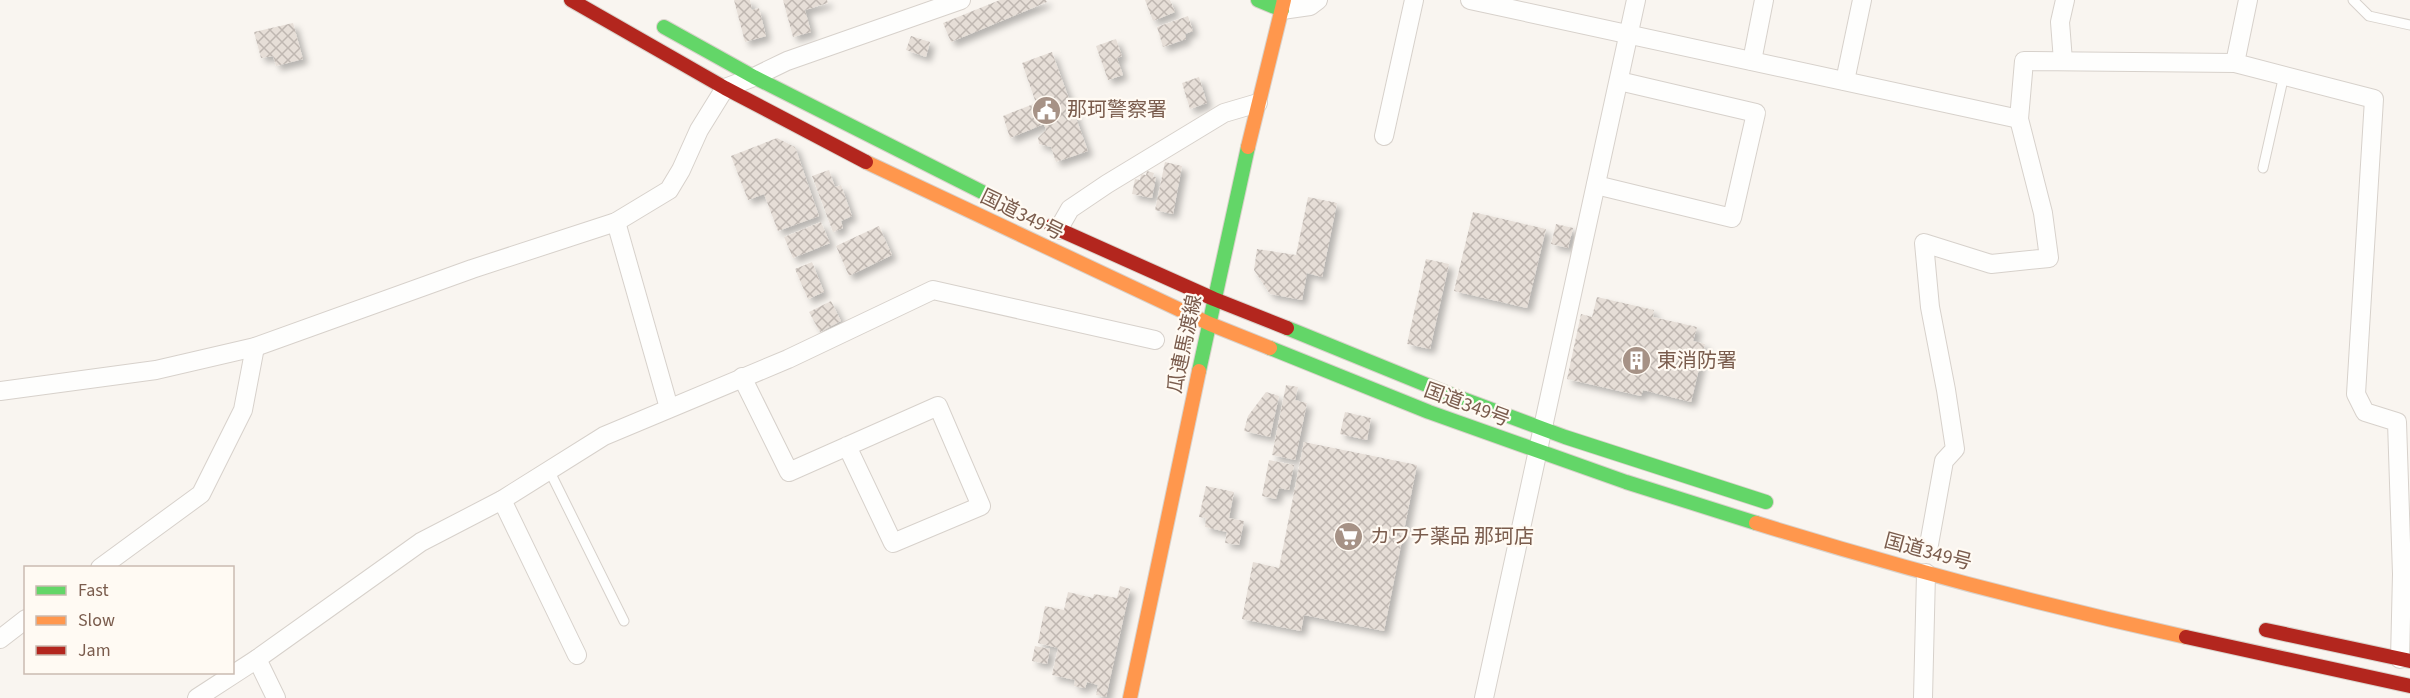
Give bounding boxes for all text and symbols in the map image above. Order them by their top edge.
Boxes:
public building icon: 那珂警察署 [1030,94,1062,126]
place label: 那珂警察署 [1067,96,1167,124]
street label: 国道349号 [975,183,1069,247]
street label: 瓜連馬渡線 [1161,292,1209,396]
building icon: 東消防署 [1620,345,1652,377]
place label: 東消防署 [1657,347,1737,375]
street label: 国道349号 [1420,376,1514,434]
supermarket icon: カワチ薬品 那珂店 [1333,521,1365,553]
place label: カワチ薬品 那珂店 [1370,523,1534,551]
street label: 国道349号 [1881,527,1975,577]
legend [24,566,234,674]
text: Fast [78,578,109,603]
text: Slow [78,608,115,633]
text: Jam [78,638,111,663]

